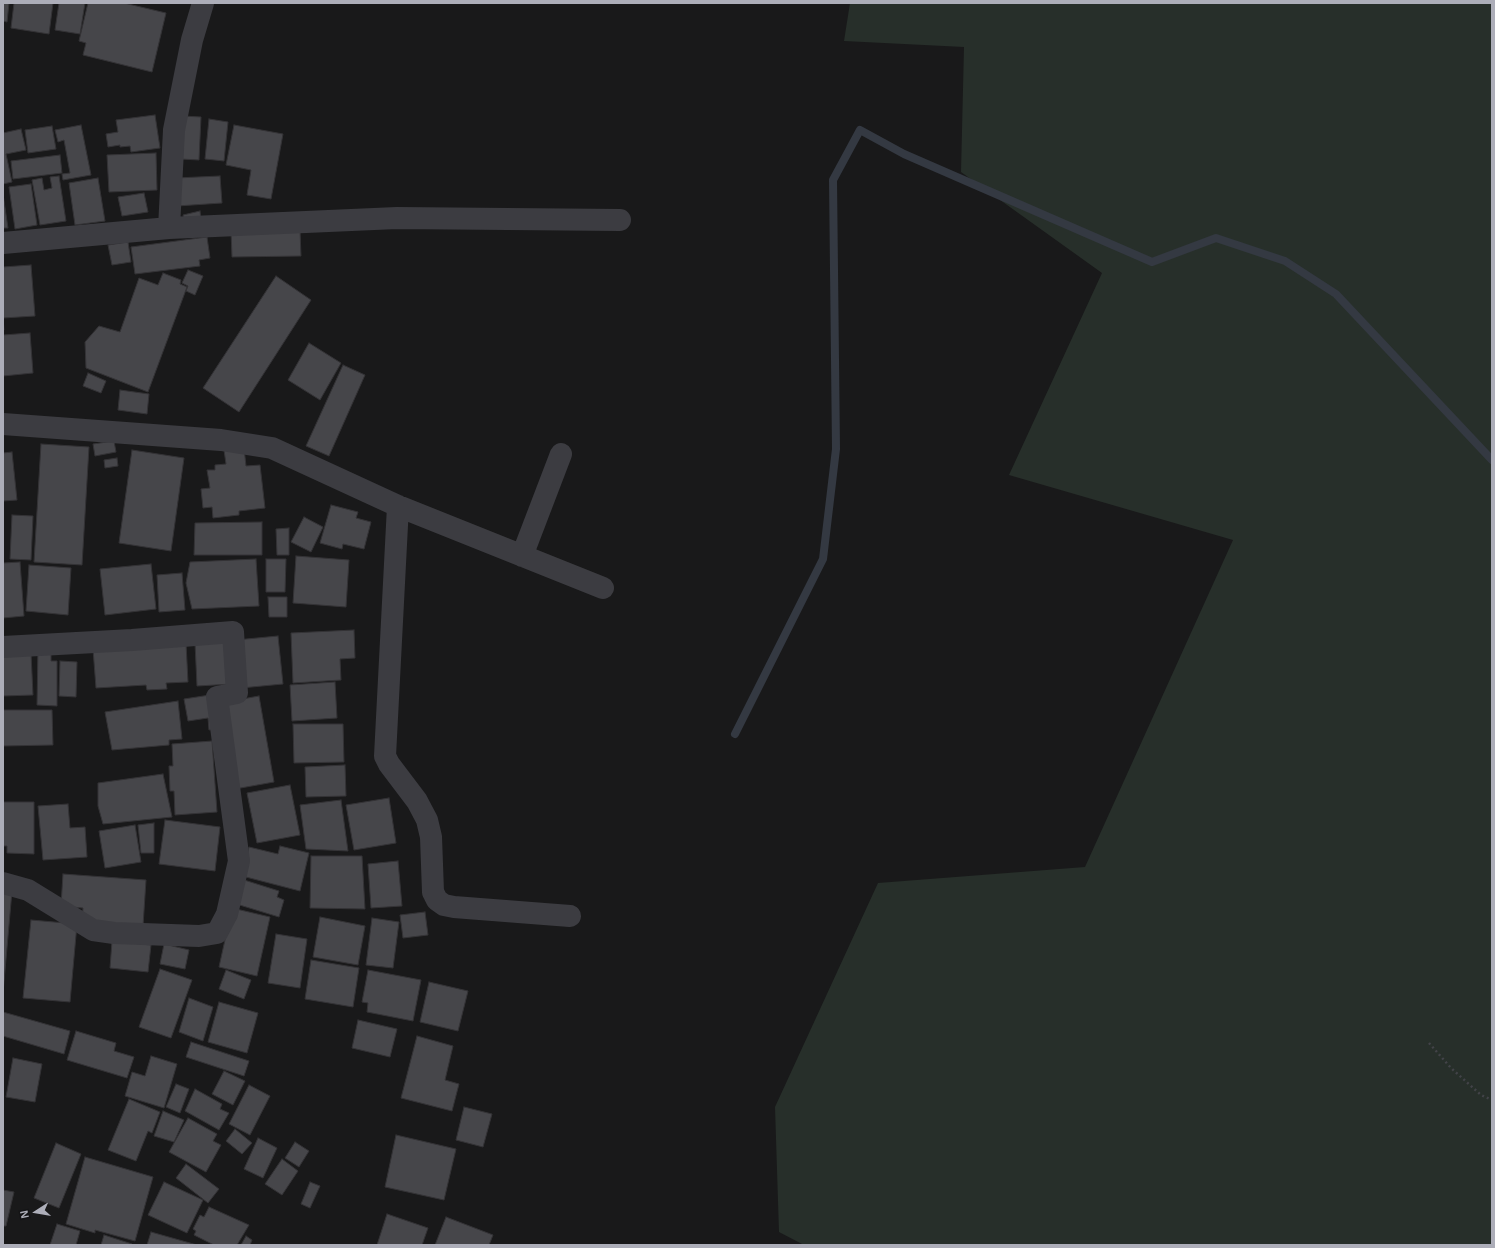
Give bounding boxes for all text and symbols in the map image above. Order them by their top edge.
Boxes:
north arrow [16,1192,56,1232]
text: N [18,1209,31,1220]

